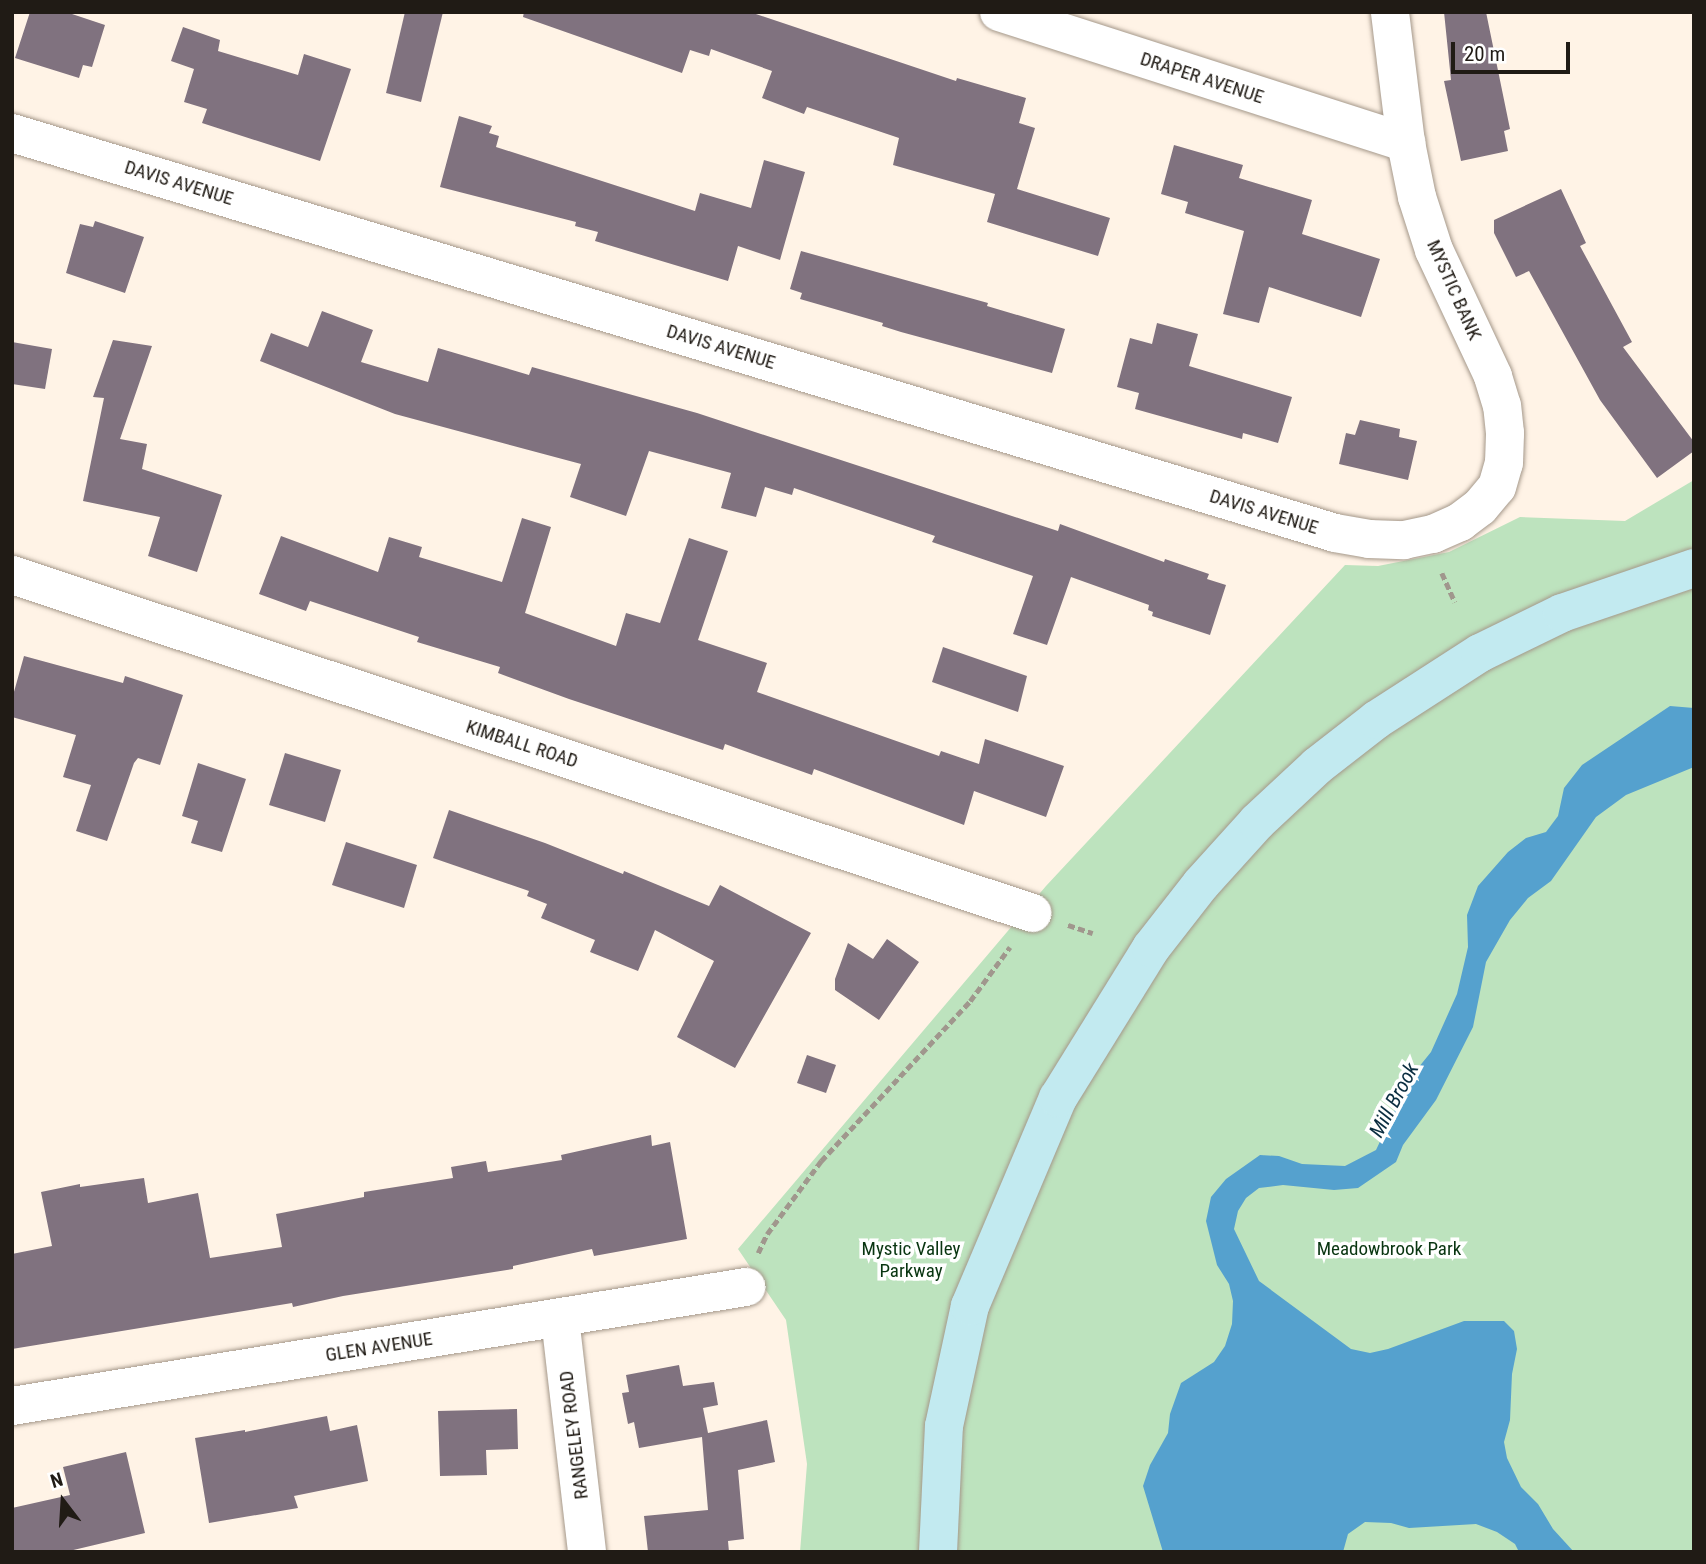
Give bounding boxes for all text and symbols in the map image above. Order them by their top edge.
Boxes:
scale bar [1454,28,1573,72]
text: 20 m [1464,42,1505,66]
street label: DRAPER AVENUE [1137,47,1267,109]
street label: DAVIS AVENUE [122,156,236,210]
street label: MYSTIC BANK [1422,236,1486,344]
street label: DAVIS AVENUE [664,320,778,374]
street label: DAVIS AVENUE [1207,485,1321,539]
street label: KIMBALL ROAD [463,715,581,773]
water label: Mill Brook [1364,1058,1424,1142]
park label: Mystic Valley Parkway [862,1238,960,1282]
park label: Meadowbrook Park [1317,1238,1461,1260]
street label: GLEN AVENUE [324,1327,434,1367]
street label: RANGELEY ROAD [555,1369,593,1501]
north arrow [28,1466,98,1536]
text: N [48,1468,66,1493]

